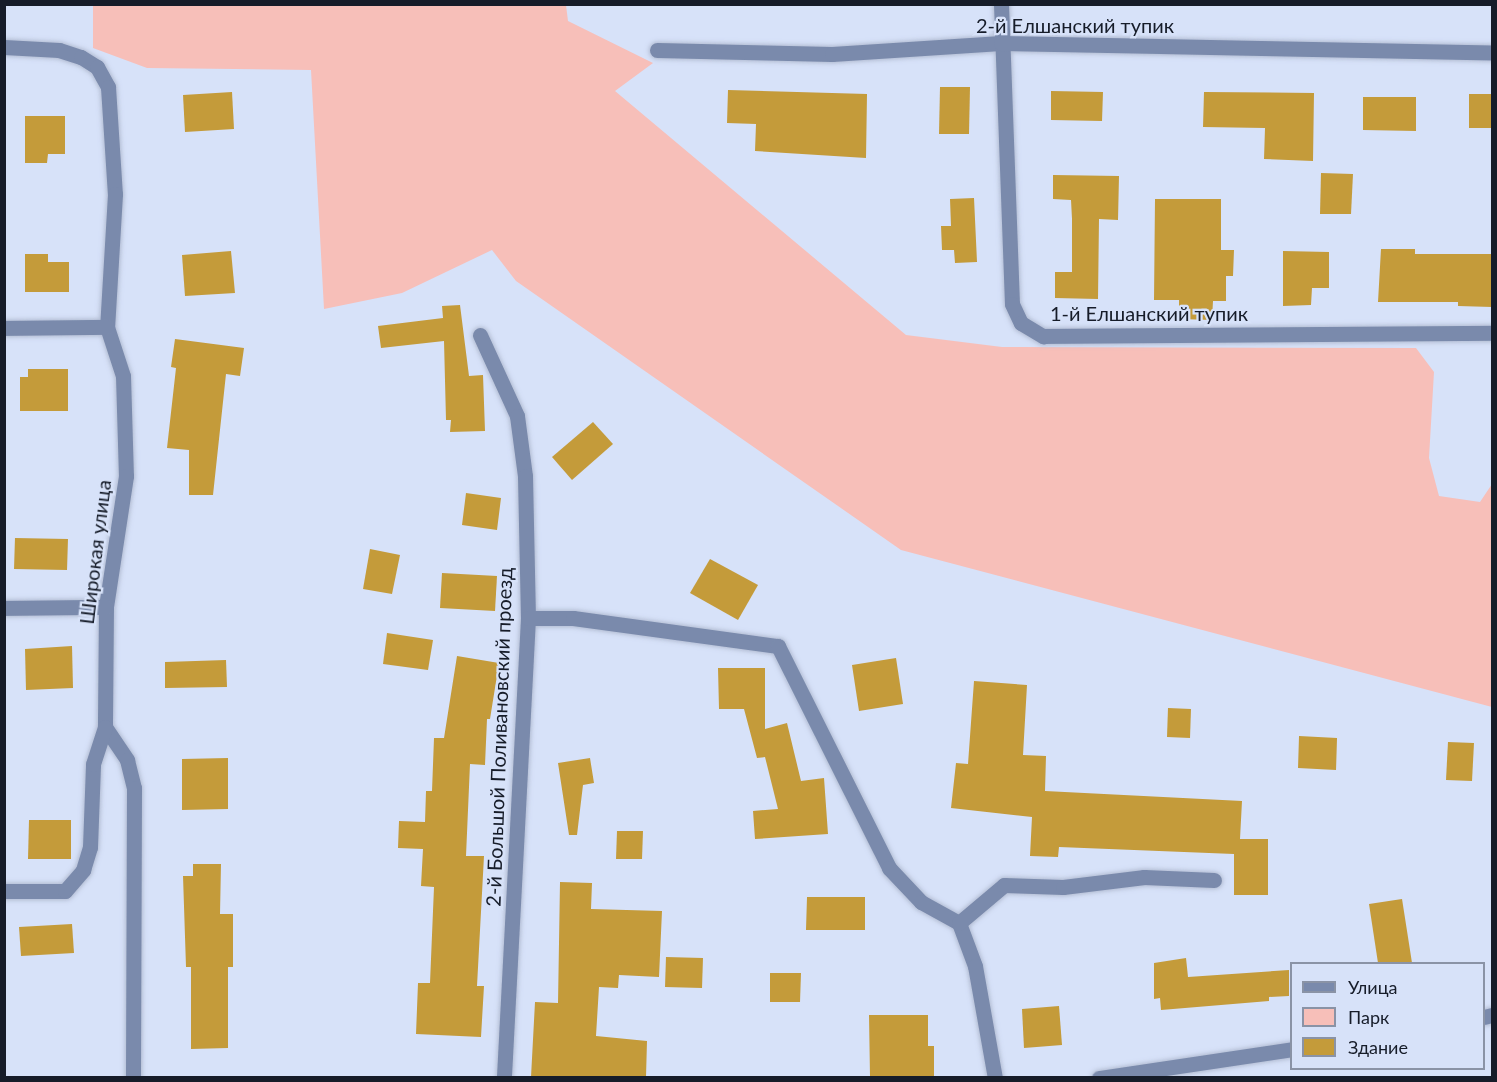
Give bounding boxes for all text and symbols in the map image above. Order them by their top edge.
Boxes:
street label: 2-й Елшанский тупик [976,13,1174,37]
street label: 1-й Елшанский тупик [1050,301,1248,325]
street label: Широкая улица [74,478,116,626]
street label: 2-й Большой Поливановский проезд [481,567,517,907]
legend [1290,962,1485,1070]
text: Улица [1348,976,1398,998]
text: Парк [1348,1006,1389,1028]
text: Здание [1348,1036,1408,1058]

